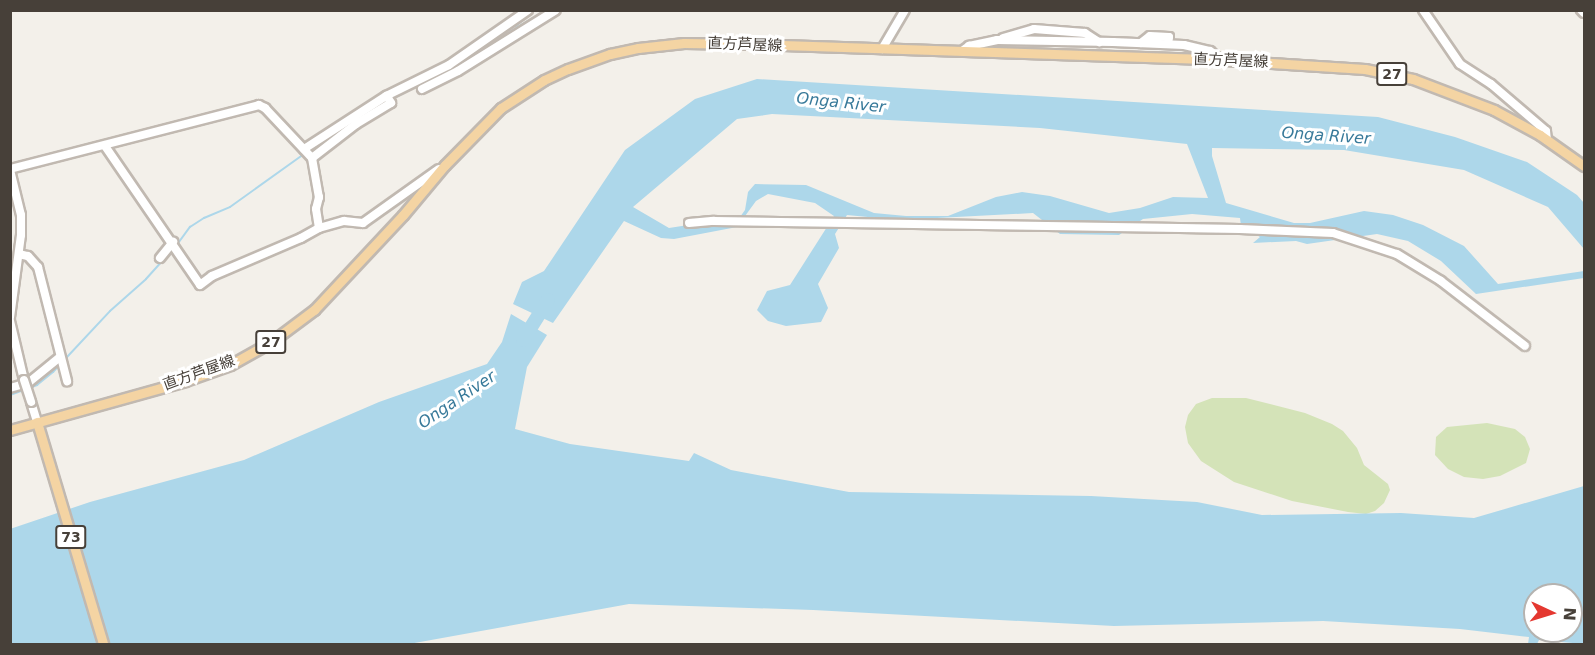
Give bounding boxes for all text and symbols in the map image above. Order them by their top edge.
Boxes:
street label: 直方芦屋線 [707,35,783,55]
street label: 直方芦屋線 [1193,51,1269,71]
road number: 27 [1376,63,1408,85]
water label: Onga River [796,89,886,117]
water label: Onga River [1281,123,1371,149]
road number: 27 [254,331,288,353]
street label: 直方芦屋線 [161,352,237,394]
water label: Onga River [415,367,499,433]
road number: 73 [54,526,88,548]
north arrow [1523,583,1583,643]
text: N [1560,607,1579,621]

